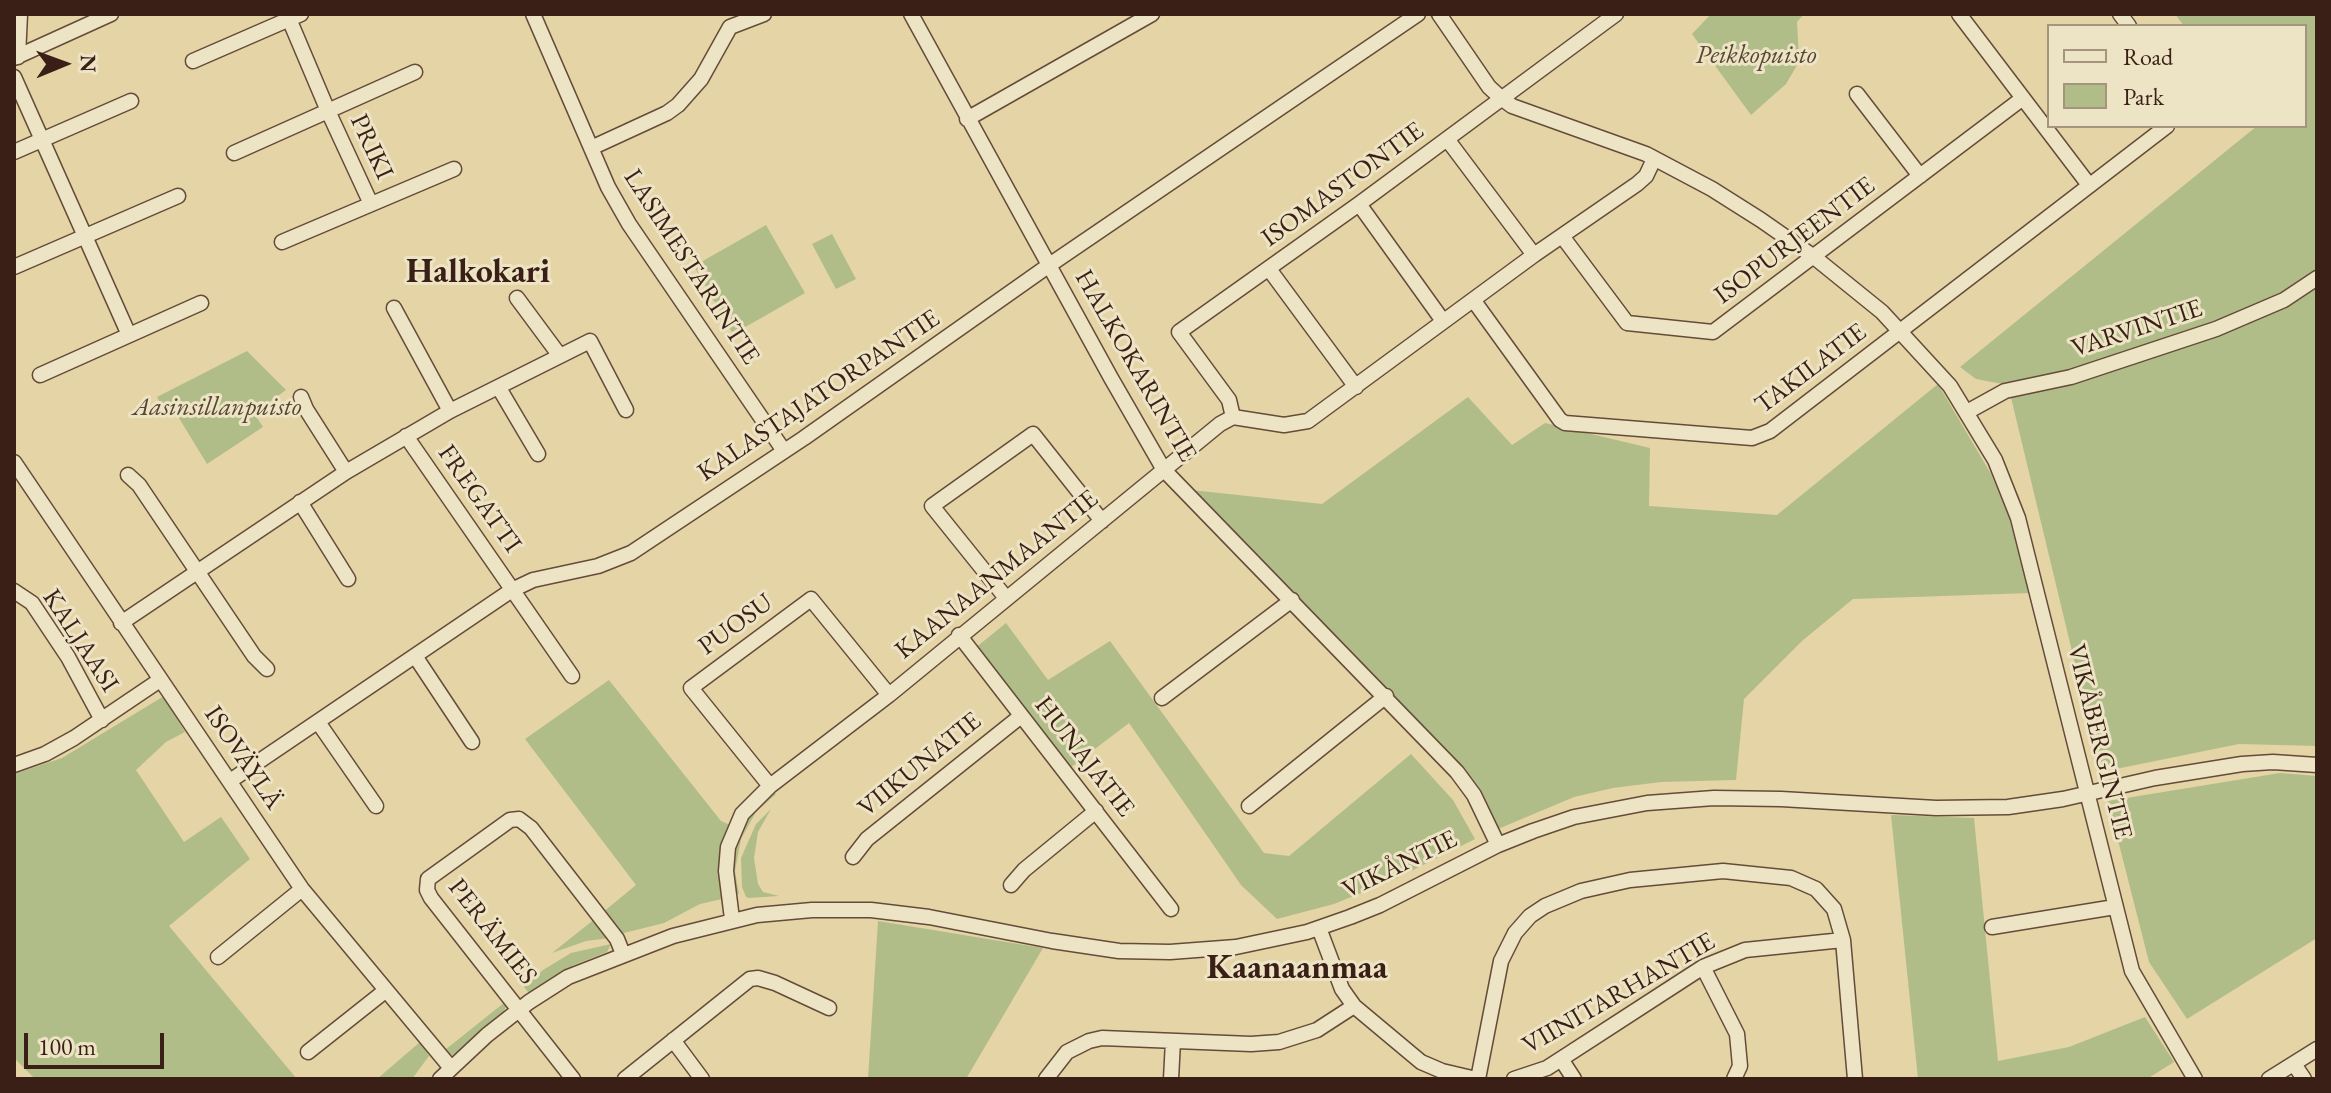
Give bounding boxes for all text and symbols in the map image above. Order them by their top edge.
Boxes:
north arrow [24,24,104,104]
legend [2047,24,2307,128]
park label: Peikkopuisto [1695,40,1817,72]
text: Road [2123,41,2173,72]
text: N [74,54,103,73]
text: Park [2123,81,2164,112]
street label: PRIKI [342,109,400,185]
street label: ISOMASTONTIE [1256,116,1430,254]
street label: LASIMESTARINTIE [616,164,766,370]
street label: ISOPURJEENTIE [1709,171,1881,311]
district label: Halkokari [406,253,550,293]
street label: HALKOKARINTIE [1067,265,1203,467]
street label: VARVINTIE [2068,293,2206,365]
street label: KALASTAJATORPANTIE [692,303,946,489]
street label: TAKILATIE [1749,317,1873,421]
park label: Aasinsillanpuisto [132,392,302,424]
street label: FREGATTI [430,439,528,559]
street label: KAANAANMAANTIE [889,484,1105,666]
street label: KALJAASI [35,584,125,698]
street label: PUOSU [693,587,779,663]
street label: VIKÅBERGINTIE [2060,641,2138,843]
street label: HUNAJATIE [1027,691,1141,823]
street label: ISOVÄYLÄ [197,700,289,816]
street label: VIIKUNATIE [852,706,988,824]
street label: VIKÅNTIE [1338,824,1462,906]
street label: PERÄMIES [441,873,543,991]
street label: VIINITARHANTIE [1517,926,1721,1062]
district label: Kaanaanmaa [1206,949,1388,989]
scale bar [28,1017,168,1067]
text: 100 m [38,1031,96,1062]

